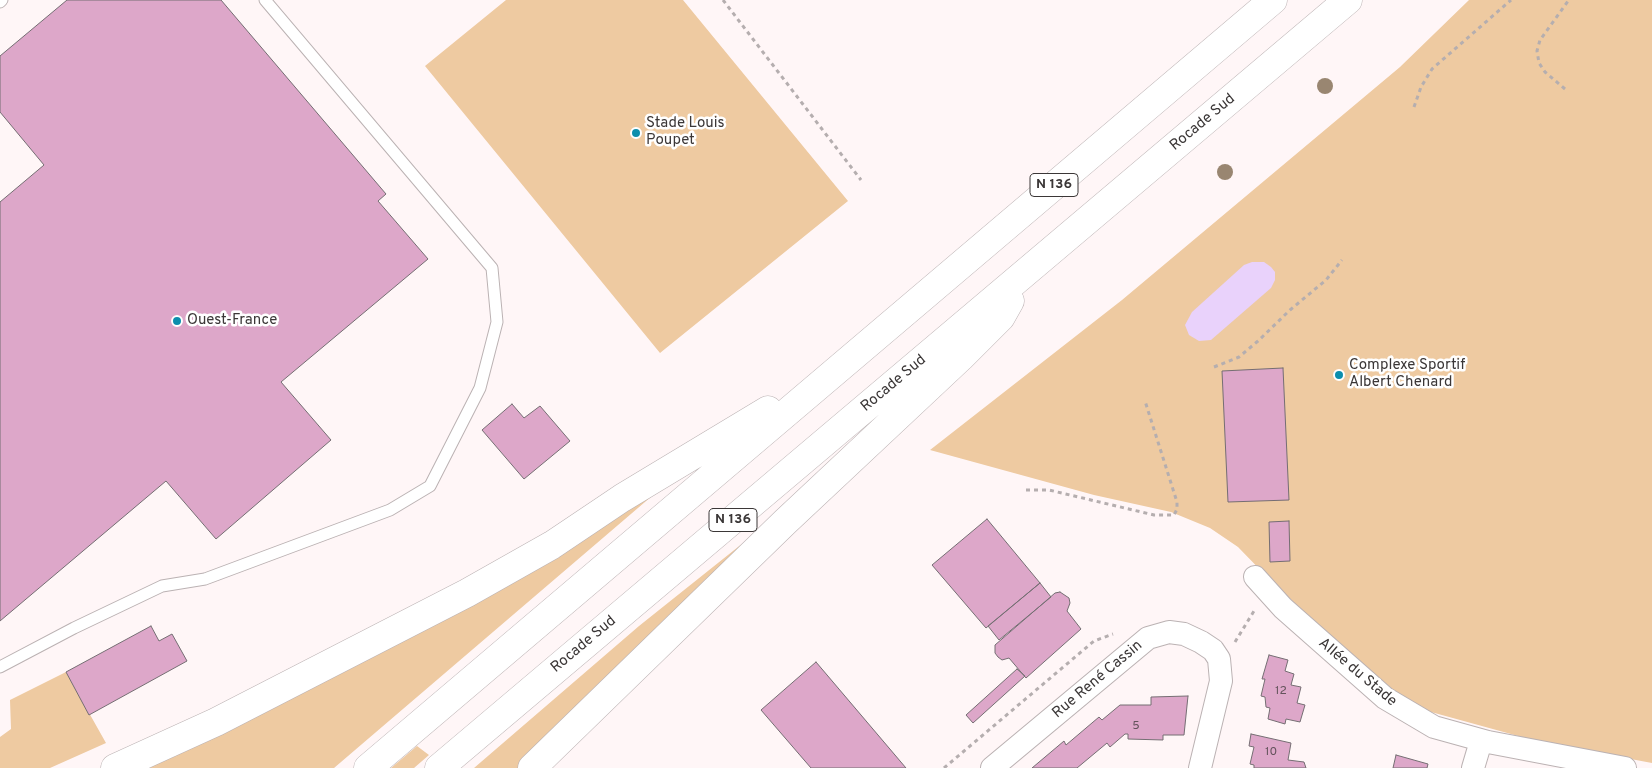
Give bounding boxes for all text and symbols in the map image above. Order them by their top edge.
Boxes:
street label: Rocade Sud [1167,91,1239,155]
place label: Stade Louis Poupet [646,115,725,150]
marker: Stade Louis Poupet [630,127,642,139]
road number: N 136 [1030,174,1078,196]
place label: Ouest-France [187,312,277,330]
marker: Ouest-France [171,315,183,327]
street label: Rocade Sud [858,352,930,416]
place label: Complexe Sportif Albert Chenard [1349,357,1465,392]
marker: Complexe Sportif Albert Chenard [1333,369,1345,381]
road number: N 136 [709,508,757,532]
street label: Rocade Sud [548,613,620,677]
street label: Allée du Stade [1314,635,1400,711]
street label: Rue René Cassin [1049,637,1147,723]
house number: 12 [1275,685,1287,699]
house number: 5 [1132,720,1140,734]
house number: 10 [1265,746,1277,760]

